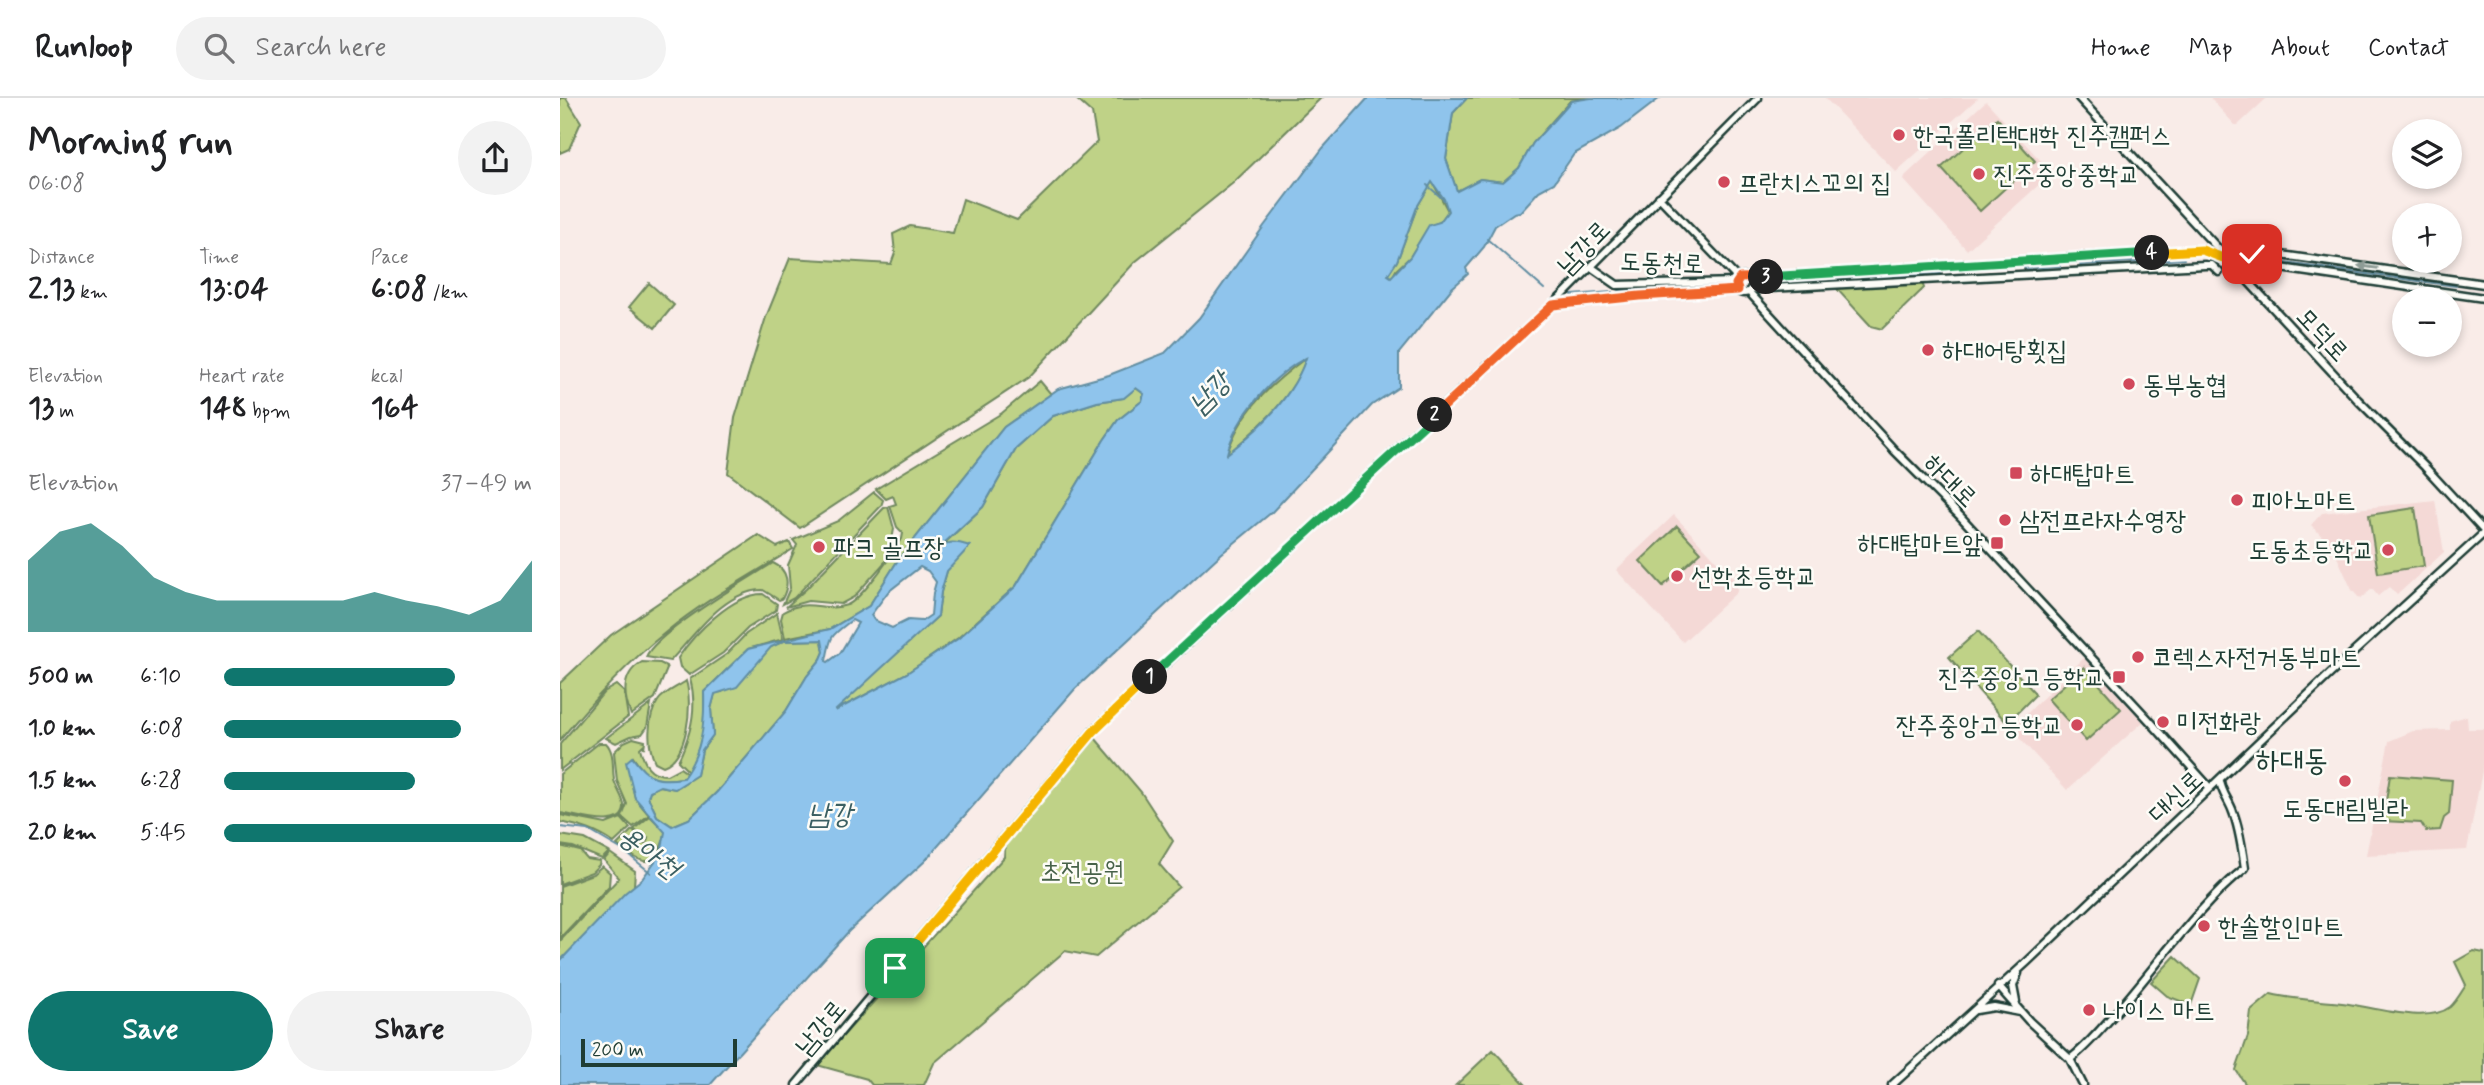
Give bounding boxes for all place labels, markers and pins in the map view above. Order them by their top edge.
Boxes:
place label: 한국폴리택대학 진주캠퍼스 [1913,120,2171,154]
marker: 한국폴리택대학 진주캠퍼스 [1891,127,1907,143]
place label: 진주중앙중학교 [1993,159,2139,193]
marker: 진주중앙중학교 [1971,166,1987,182]
place label: 프란치스꼬의 집 [1738,167,1891,201]
marker: 프란치스꼬의 집 [1716,174,1732,190]
pin [2222,224,2282,284]
pin: 4 [2134,236,2170,270]
pin: 3 [1748,260,1784,294]
place label: 하대어탕횟집 [1942,335,2068,369]
marker: 하대어탕횟집 [1920,342,1936,358]
place label: 동부농협 [2143,369,2227,403]
marker: 동부농협 [2121,376,2137,392]
pin: 2 [1418,398,1452,432]
place label: 하대탑마트 [2030,458,2135,492]
marker: 하대탑마트 [2008,465,2024,481]
place label: 피아노마트 [2251,485,2356,519]
marker: 피아노마트 [2229,492,2245,508]
place label: 삼전프라자수영장 [2019,505,2186,539]
marker: 삼전프라자수영장 [1997,512,2013,528]
place label: 하대탑마트앞 [1857,528,1983,562]
place label: 파크 골프장 [833,532,945,566]
marker: 하대탑마트앞 [1989,535,2005,551]
place label: 도동초등학교 [2248,535,2374,569]
marker: 파크 골프장 [811,539,827,555]
marker: 도동초등학교 [2380,542,2396,558]
place label: 선학초등학교 [1691,561,1817,595]
marker: 선학초등학교 [1669,568,1685,584]
place label: 코렉스자전거동부마트 [2152,642,2361,676]
marker: 코렉스자전거동부마트 [2130,649,2146,665]
pin: 1 [1132,660,1168,694]
place label: 진주중앙고등학교 [1938,662,2105,696]
marker: 진주중앙고등학교 [2111,669,2127,685]
place label: 미전화랑 [2177,707,2261,741]
place label: 잔주중앙고등학교 [1896,710,2063,744]
marker: 미전화랑 [2155,714,2171,730]
marker: 잔주중앙고등학교 [2069,717,2085,733]
marker: 도동대림빌라 [2337,773,2353,789]
place label: 도동대림빌라 [2282,793,2408,827]
place label: 한솔할인마트 [2218,911,2344,945]
marker: 한솔할인마트 [2196,918,2212,934]
pin [865,938,925,998]
place label: 나이스 마트 [2103,995,2215,1029]
marker: 나이스 마트 [2081,1002,2097,1018]

